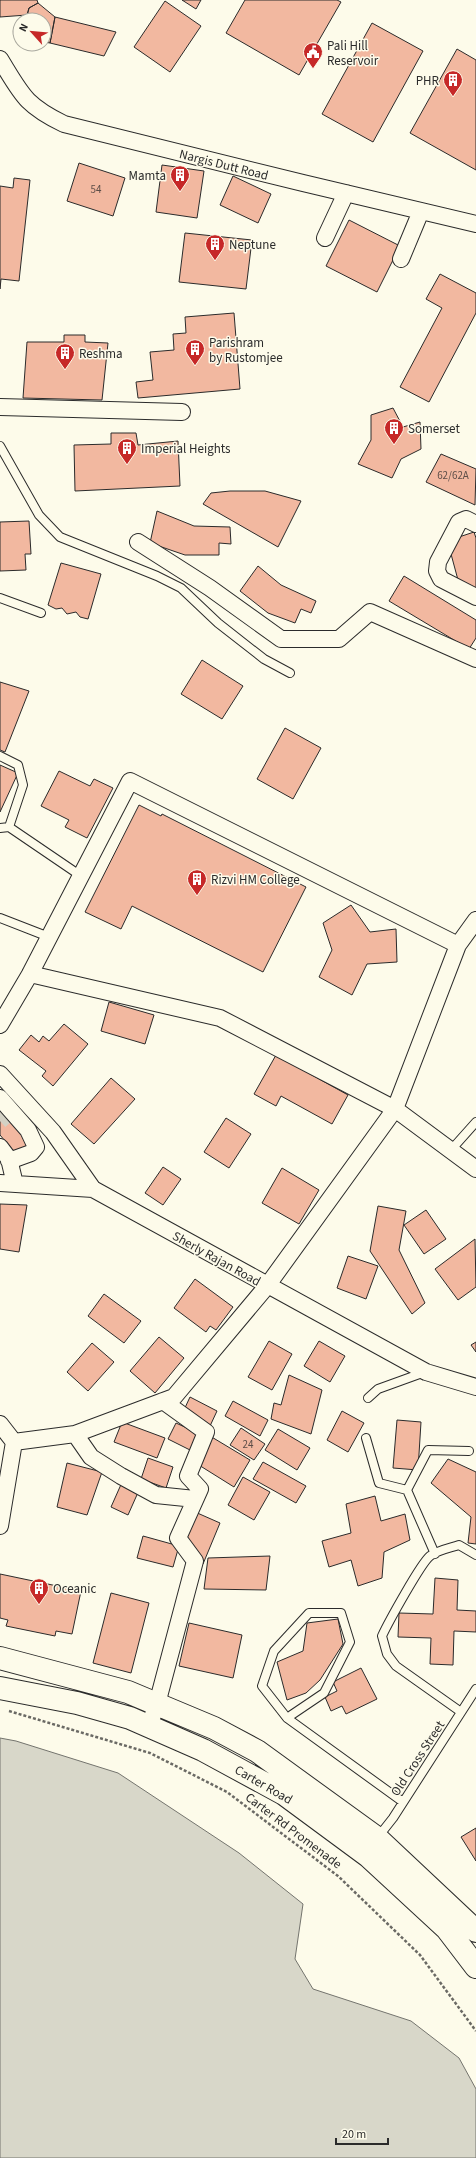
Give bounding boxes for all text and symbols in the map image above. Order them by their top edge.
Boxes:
north arrow [12,12,52,52]
text: N [15,21,32,34]
place label: Pali Hill Reservoir [327,37,379,70]
public building icon: Pali Hill Reservoir [302,41,324,69]
building icon: PHR [442,69,464,97]
place label: PHR [416,72,440,90]
street label: Nargis Dutt Road [177,145,270,185]
building icon: Mamta [169,164,191,192]
place label: Mamta [129,167,166,185]
house number: 54 [91,182,102,197]
building icon: Neptune [204,233,226,261]
place label: Neptune [229,236,276,254]
place label: Parishram by Rustomjee [209,334,283,367]
building icon: Parishram by Rustomjee [184,338,206,366]
building icon: Reshma [54,342,76,370]
place label: Reshma [79,345,123,363]
building icon: Somerset [383,417,405,445]
place label: Somerset [408,420,460,438]
building icon: Imperial Heights [116,437,138,465]
place label: Imperial Heights [141,440,231,458]
house number: 62/62A [437,468,469,483]
building icon: Rizvi HM College [186,868,208,896]
place label: Rizvi HM College [211,871,300,889]
street label: Sherly Rajan Road [169,1227,264,1291]
house number: 24 [243,1437,254,1452]
building icon: Oceanic [28,1577,50,1605]
place label: Oceanic [53,1580,96,1598]
street label: Old Cross Street [387,1717,449,1800]
street label: Carter Road [231,1761,296,1809]
street label: Carter Rd Promenade [241,1788,345,1873]
scale bar [336,2120,388,2146]
text: 20 m [342,2126,366,2143]

